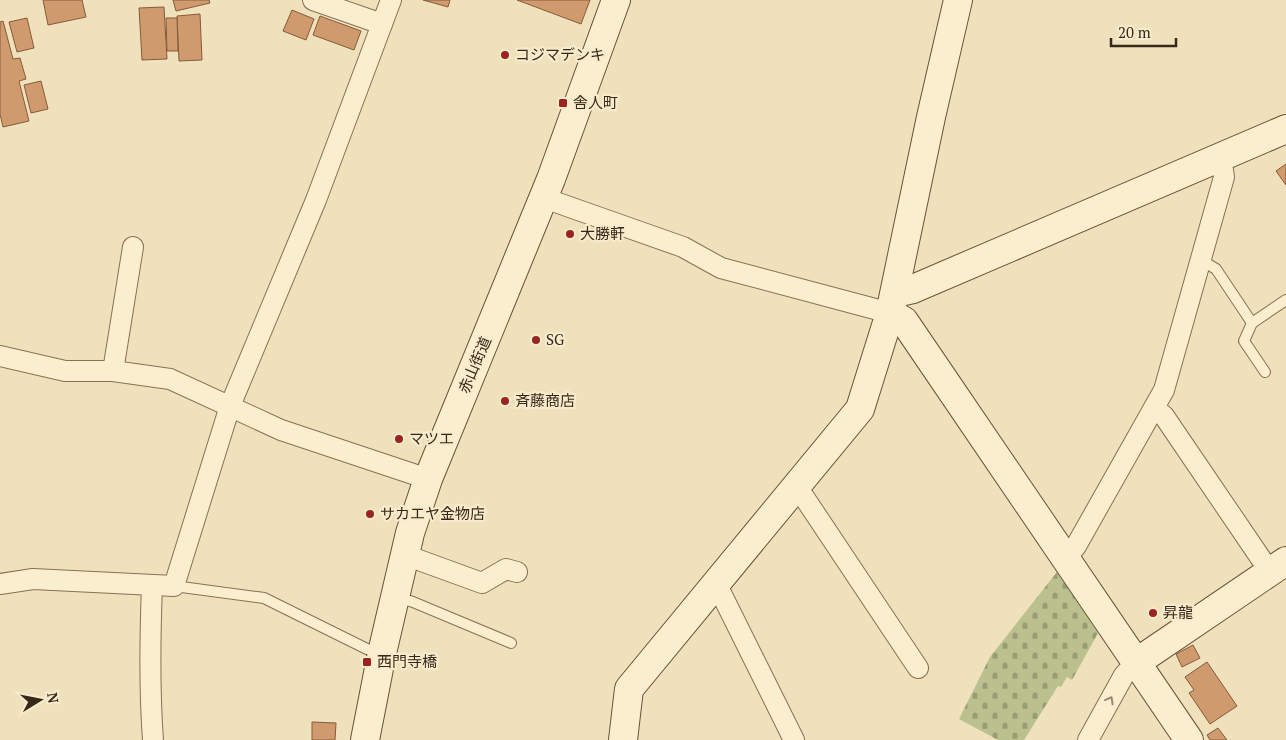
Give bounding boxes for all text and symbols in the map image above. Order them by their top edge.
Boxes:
scale bar [1111,15,1176,47]
text: 20 m [1118,22,1151,42]
place label: コジマデンキ [515,44,605,64]
marker: コジマデンキ [499,49,511,61]
place label: 舎人町 [573,92,618,112]
marker: 舎人町 [557,97,569,109]
place label: 大勝軒 [580,223,625,243]
marker: 大勝軒 [564,228,576,240]
place label: SG [546,329,565,349]
street label: 赤山街道 [453,333,495,396]
marker: SG [530,334,542,346]
place label: 斉藤商店 [515,390,575,410]
marker: 斉藤商店 [499,395,511,407]
place label: マツエ [409,428,454,448]
marker: マツエ [393,433,405,445]
place label: サカエヤ金物店 [380,503,485,523]
marker: サカエヤ金物店 [364,508,376,520]
place label: 昇龍 [1163,602,1193,622]
marker: 昇龍 [1147,607,1159,619]
place label: 西門寺橋 [377,651,437,671]
marker: 西門寺橋 [361,656,373,668]
north arrow [15,675,65,725]
text: N [43,691,64,705]
one-way arrow [1104,696,1114,705]

